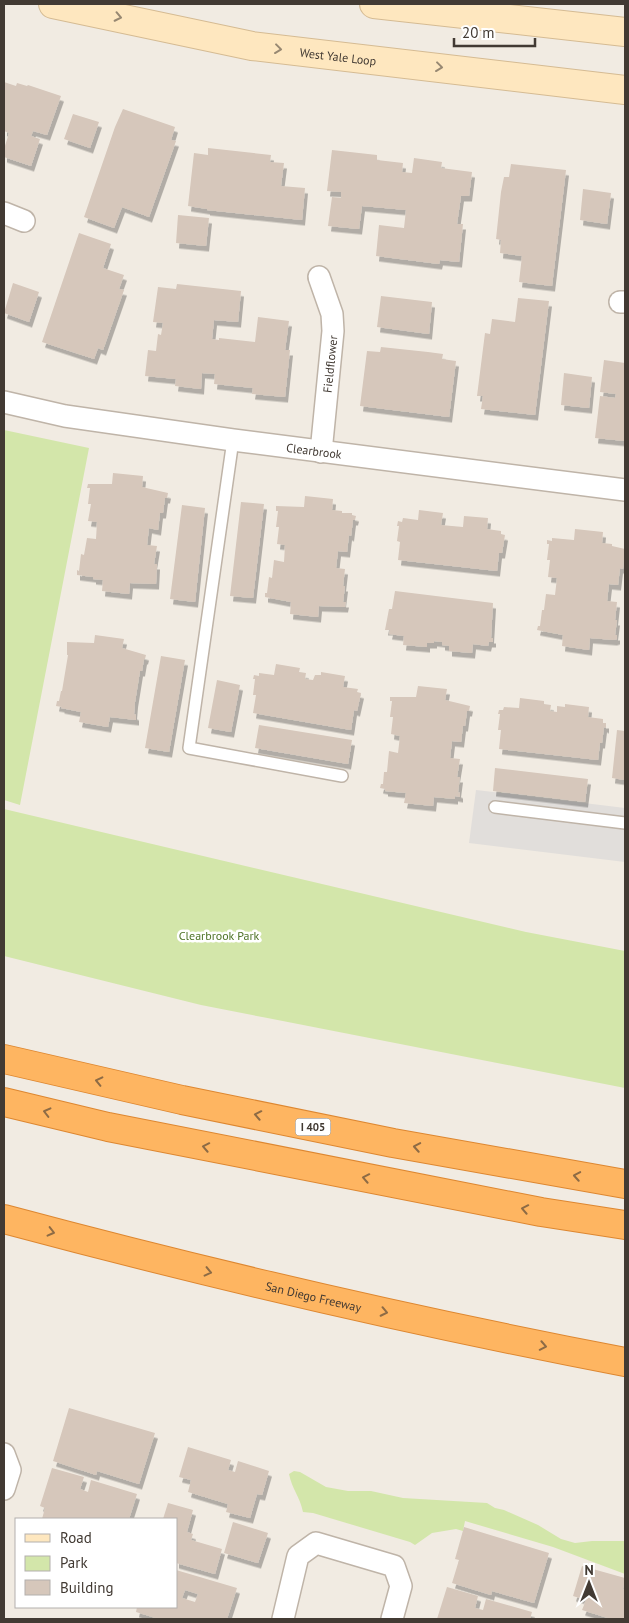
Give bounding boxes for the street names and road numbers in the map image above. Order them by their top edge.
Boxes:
street label: West Yale Loop [299,44,377,68]
street label: Fieldflower [320,335,340,393]
street label: Clearbrook [285,439,343,461]
road number: I 405 [296,1118,330,1136]
street label: San Diego Freeway [264,1278,363,1315]

